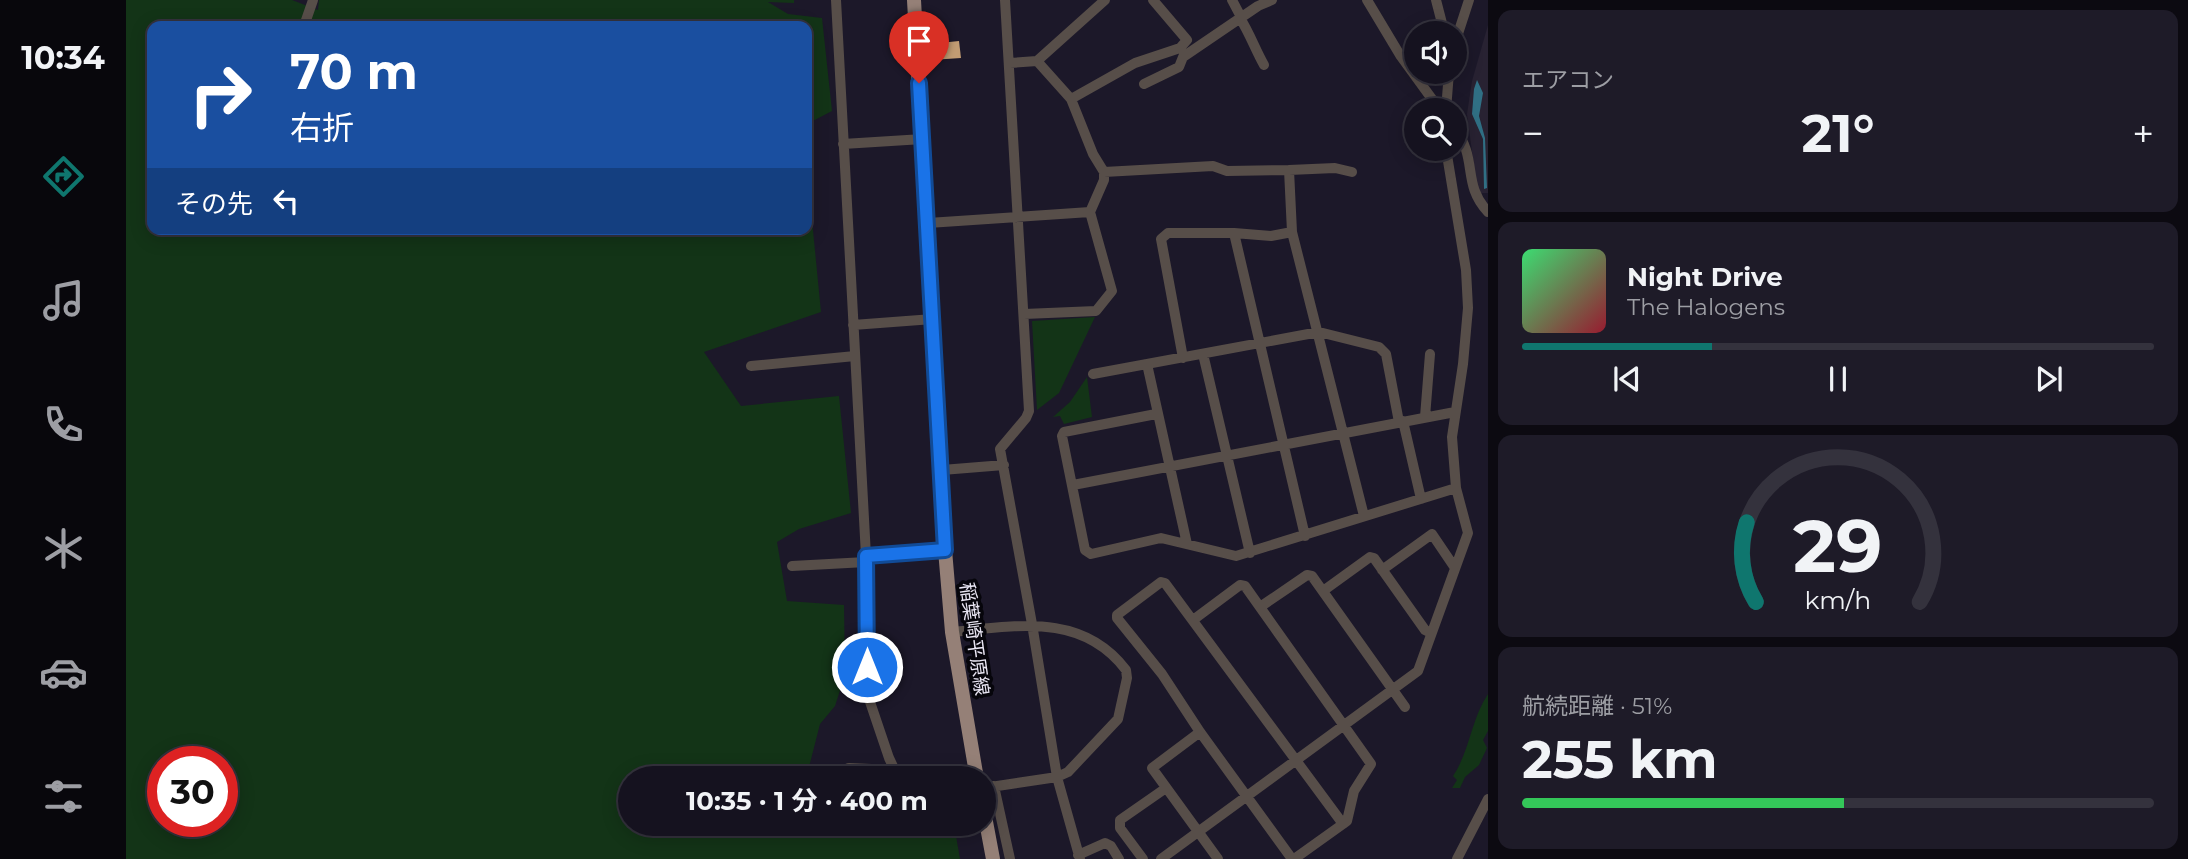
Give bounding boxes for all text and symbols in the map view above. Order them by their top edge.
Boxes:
pin [889,11,949,83]
map controls [1404,21,1467,161]
button: sound [1404,21,1467,84]
icon: arrive [900,22,938,60]
text: 10:34 [21,38,105,77]
text: 70 m [290,42,418,101]
icon: right [175,49,266,140]
text: エアコン [1522,66,1614,94]
button: search [1404,98,1467,161]
text: 21° [1802,102,1874,165]
text: 右折 [290,108,354,147]
text: − [1522,110,1544,157]
text: + [2132,110,2154,157]
icon: directions [39,152,88,201]
icon: left [267,182,305,220]
text: その先 [175,188,253,220]
text: Night Drive [1627,261,1783,293]
icon: music [39,276,88,325]
text: The Halogens [1627,293,1785,321]
icon: previous [1608,360,1646,398]
icon: pause [1819,360,1857,398]
icon: next [2030,360,2068,398]
icon: phone [39,400,88,449]
text: 29 [1793,502,1883,590]
icon: climate [39,524,88,573]
street label: 稲葉崎平原線 [955,581,994,697]
text: km/h [1805,584,1871,614]
position arrow [830,630,904,704]
icon: car [39,648,88,697]
text: 航続距離 · 51% [1522,692,1672,720]
text: 255 km [1522,728,1717,791]
speed limit sign: 30 [147,746,238,837]
icon: filters [39,772,88,821]
text: 10:35 · 1 分 · 400 m [686,785,928,817]

